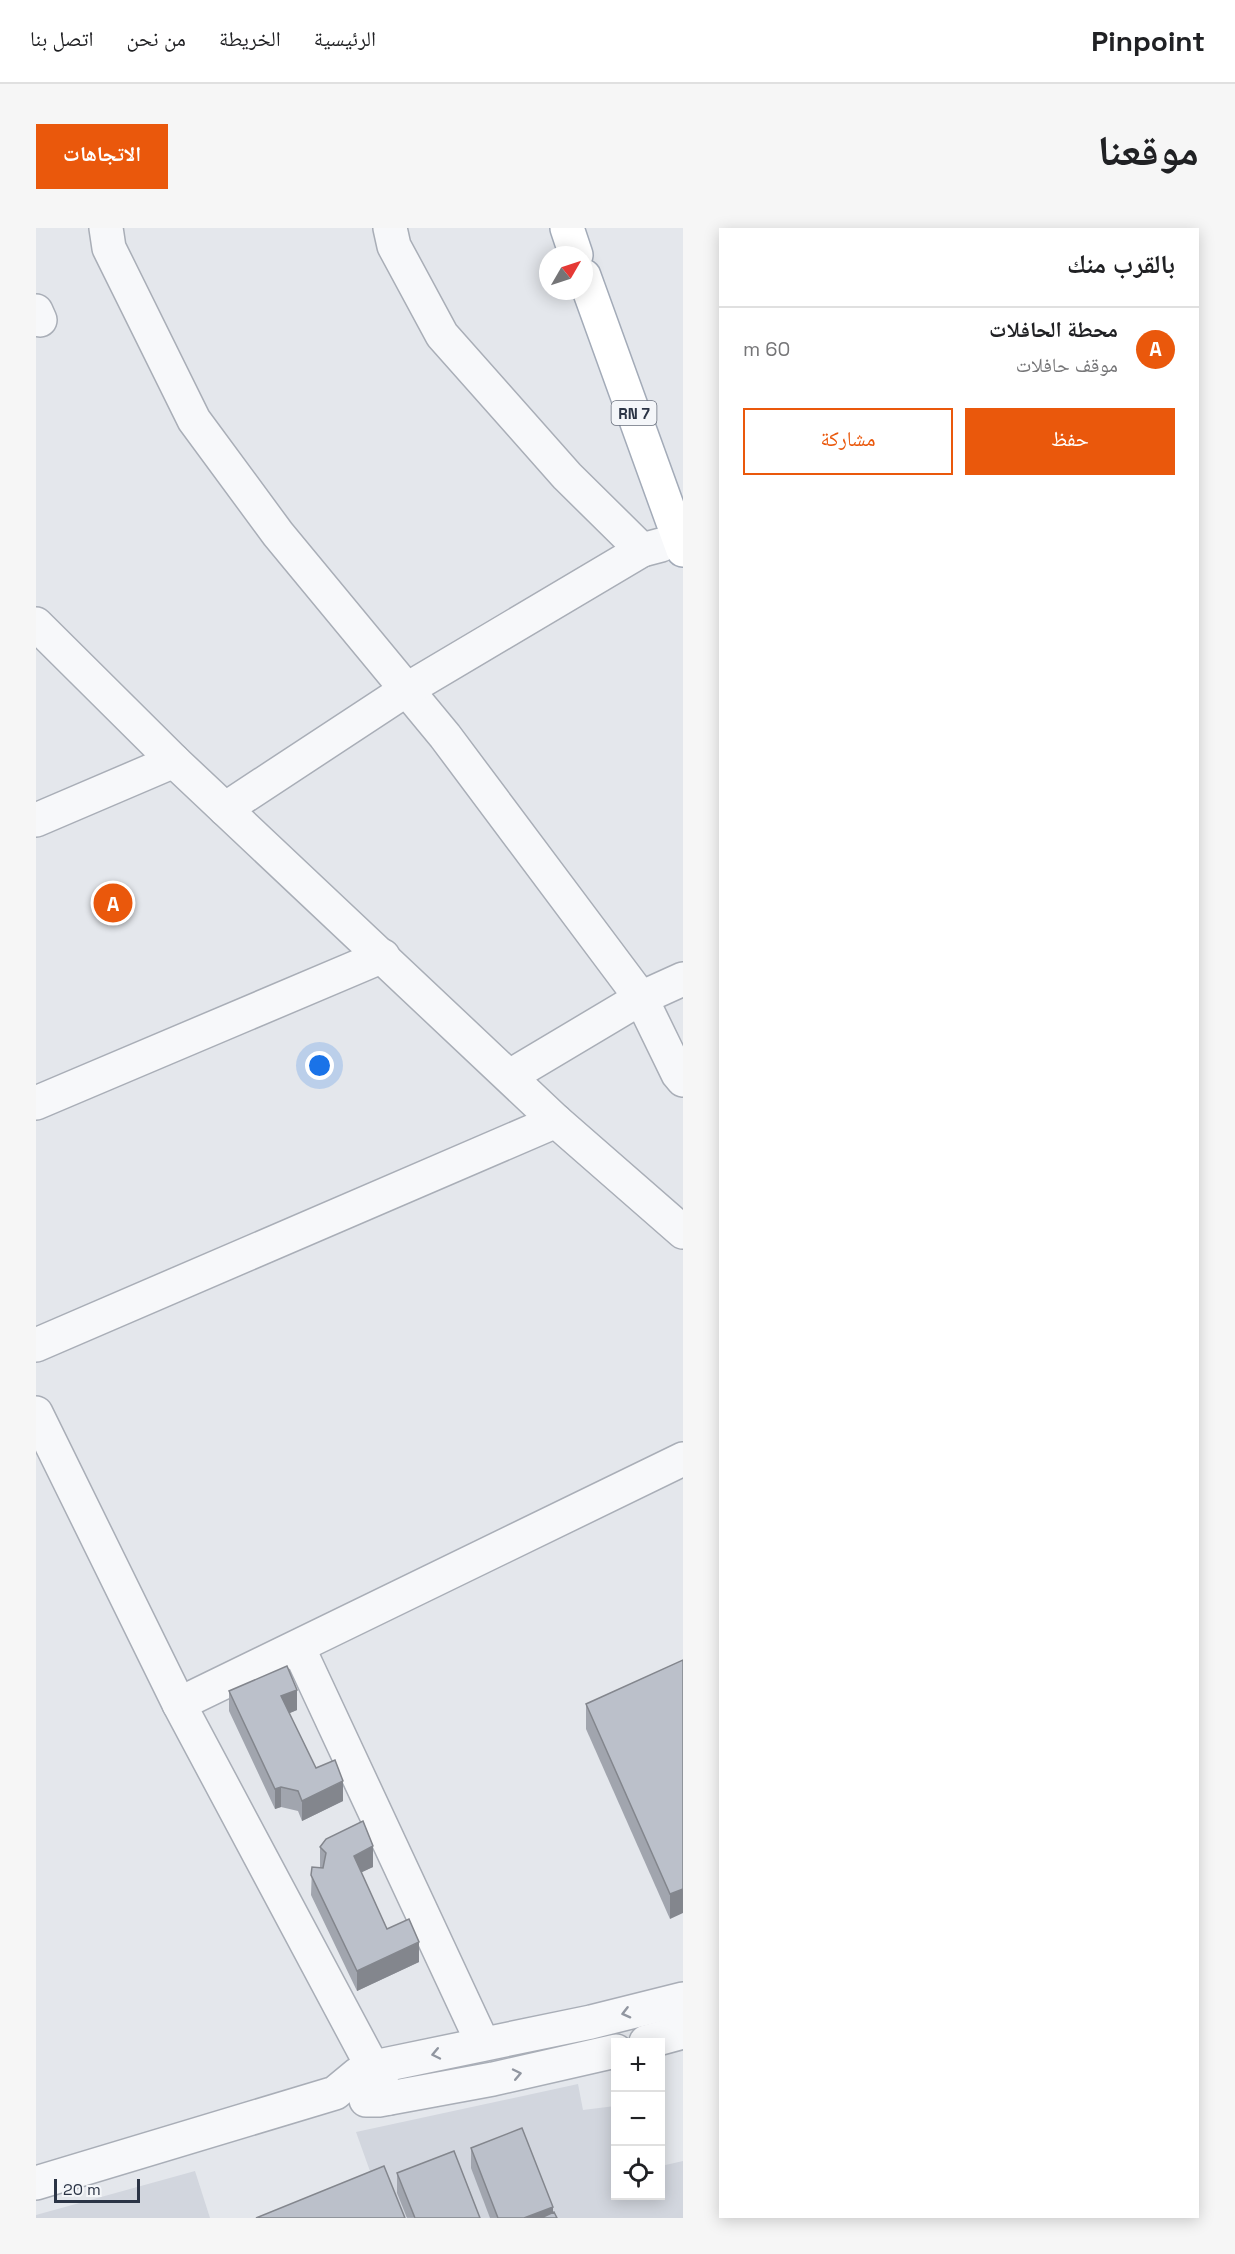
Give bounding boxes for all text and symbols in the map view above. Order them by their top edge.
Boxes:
text: Pinpoint [1091,23,1205,59]
text: اتصل بنا [30,25,94,52]
text: من نحن [127,25,186,52]
text: الخريطة [219,25,281,52]
text: الرئيسية [314,25,376,52]
button: الاتجاهات [36,124,168,189]
text: موقعنا [1098,124,1199,177]
north arrow [539,246,593,300]
text: بالقرب منك [1067,247,1175,281]
text: محطة الحافلات [989,315,1118,343]
text: 60 m [743,336,790,362]
text: A [1149,336,1162,362]
text: موقف حافلات [1016,352,1118,378]
road number: RN 7 [612,401,656,425]
button: مشاركة [743,408,953,475]
button: حفظ [965,408,1175,475]
pin: A [94,880,133,926]
your location [305,1051,334,1080]
one-way arrow [621,2006,631,2019]
map controls [611,2038,665,2200]
button: + [611,2038,665,2092]
one-way arrow [431,2047,441,2060]
one-way arrow [511,2068,521,2081]
button: − [611,2092,665,2146]
button: locate [611,2146,665,2200]
scale bar [54,2176,140,2204]
text: 20 m [63,2179,101,2200]

